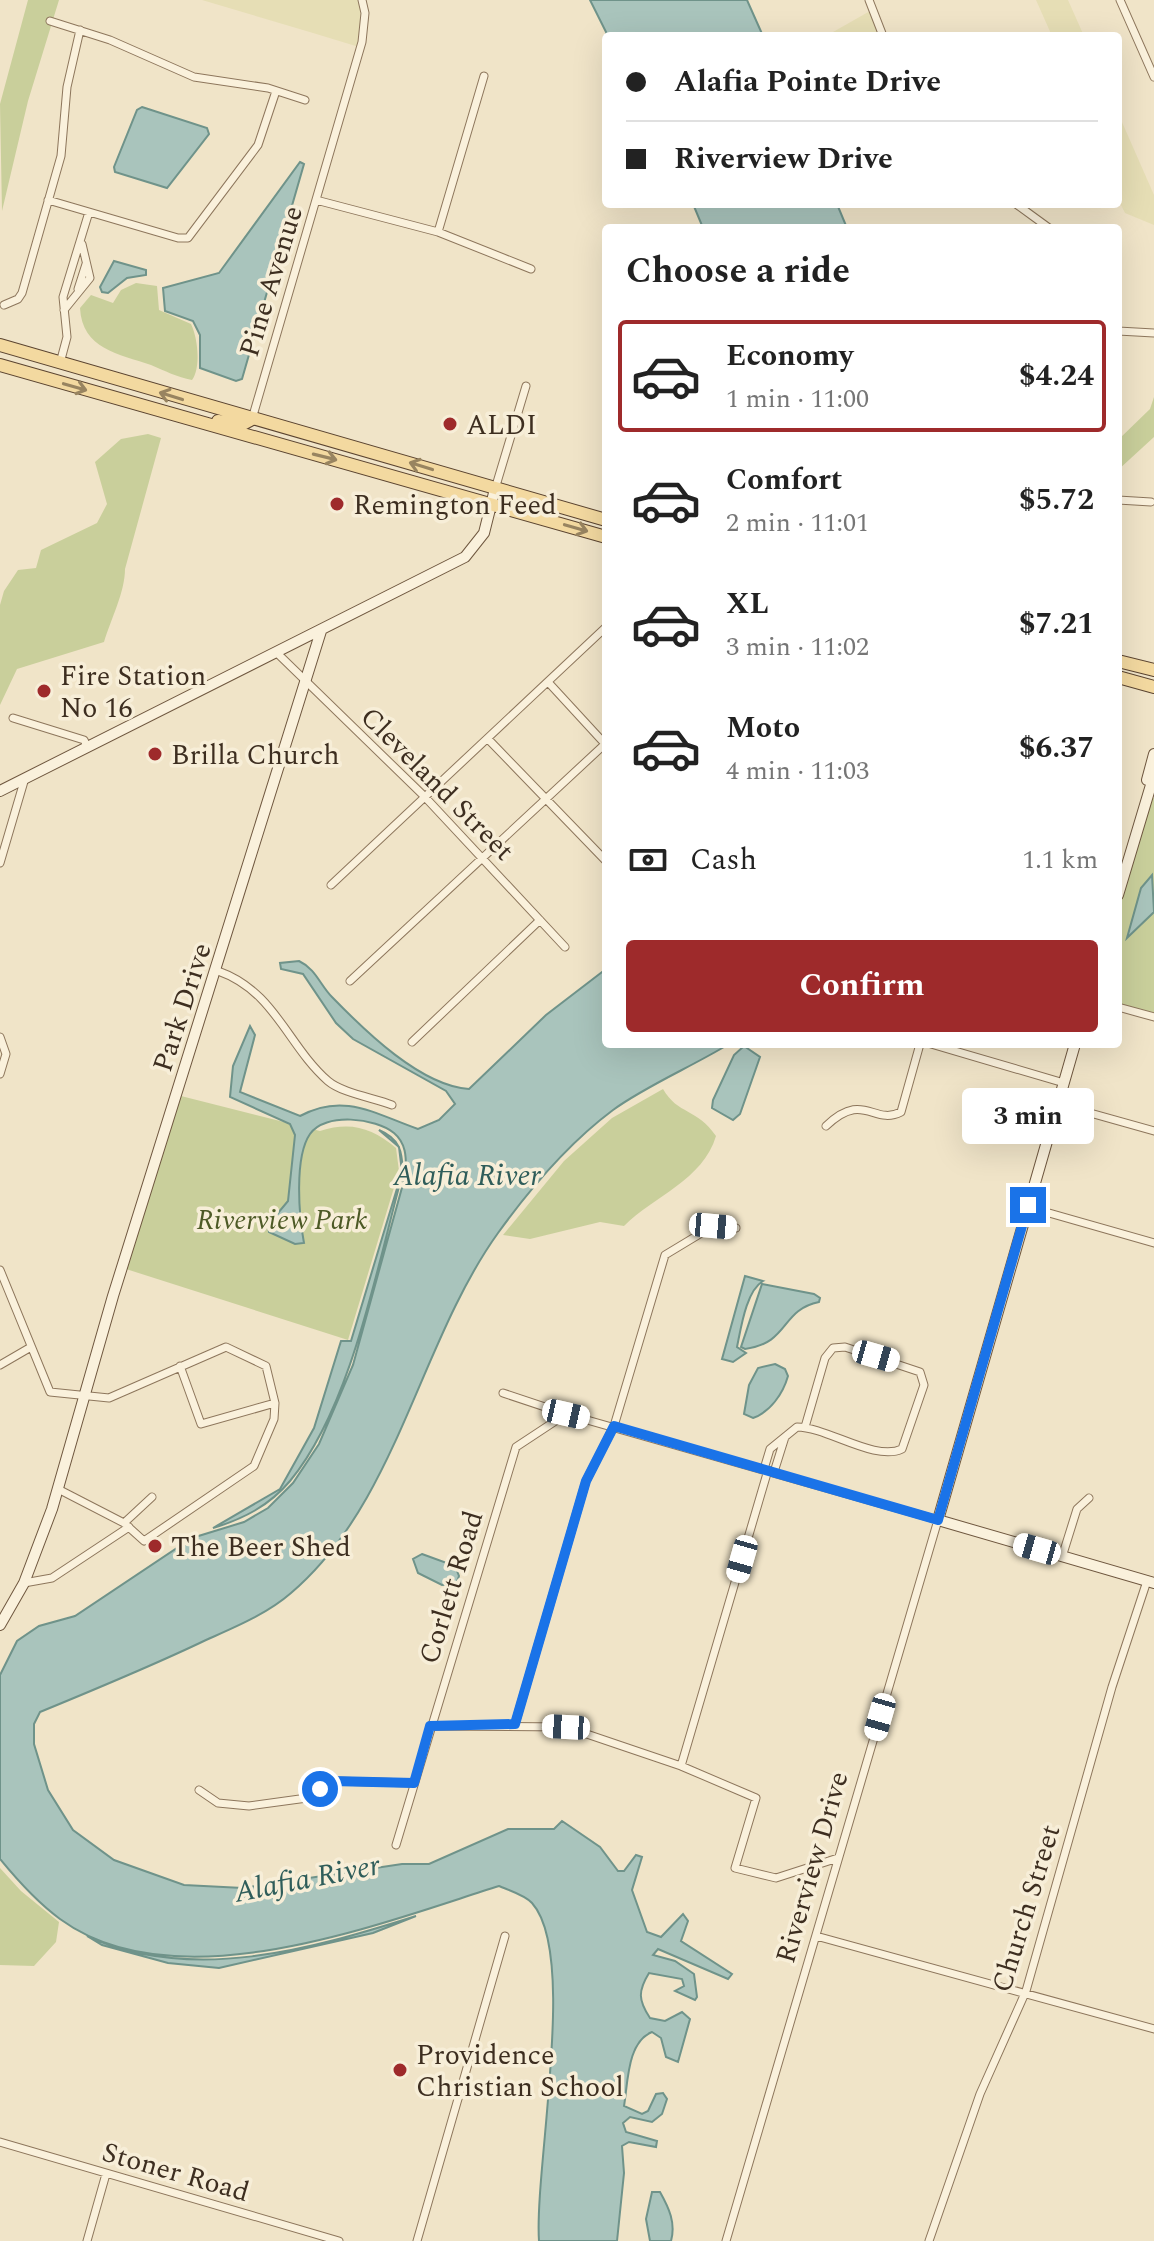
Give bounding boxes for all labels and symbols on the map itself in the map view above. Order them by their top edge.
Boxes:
street label: Pine Avenue [228,201,315,362]
one-way arrow [61,380,87,395]
one-way arrow [158,388,184,403]
place label: ALDI [466,404,537,447]
marker: ALDI [441,415,459,433]
one-way arrow [312,450,338,465]
one-way arrow [408,458,434,473]
place label: Remington Feed [353,484,557,527]
marker: Remington Feed [328,495,346,513]
one-way arrow [562,522,588,537]
place label: Fire Station No 16 [60,655,206,730]
marker: Fire Station No 16 [35,682,53,700]
street label: Cleveland Street [350,697,524,871]
place label: Brilla Church [171,734,340,777]
marker: Brilla Church [146,745,164,763]
street label: Park Drive [141,937,223,1078]
callout: 3 min [962,1089,1094,1145]
water label: Alafia River [392,1153,541,1199]
route end [1010,1187,1046,1223]
park label: Riverview Park [196,1199,368,1242]
car [688,1212,738,1240]
car [850,1338,902,1374]
car [540,1397,592,1431]
street label: Corlett Road [408,1505,495,1669]
place label: The Beer Shed [171,1526,351,1569]
car [1011,1531,1063,1567]
car [724,1533,760,1585]
marker: The Beer Shed [146,1537,164,1555]
car [862,1691,898,1743]
car [541,1714,591,1740]
street label: Riverview Drive [765,1766,860,1968]
route start [302,1771,338,1807]
street label: Church Street [980,1819,1072,1998]
water label: Alafia River [229,1842,385,1916]
place label: Providence Christian School [416,2034,624,2109]
marker: Providence Christian School [391,2061,409,2079]
street label: Stoner Road [97,2131,254,2214]

